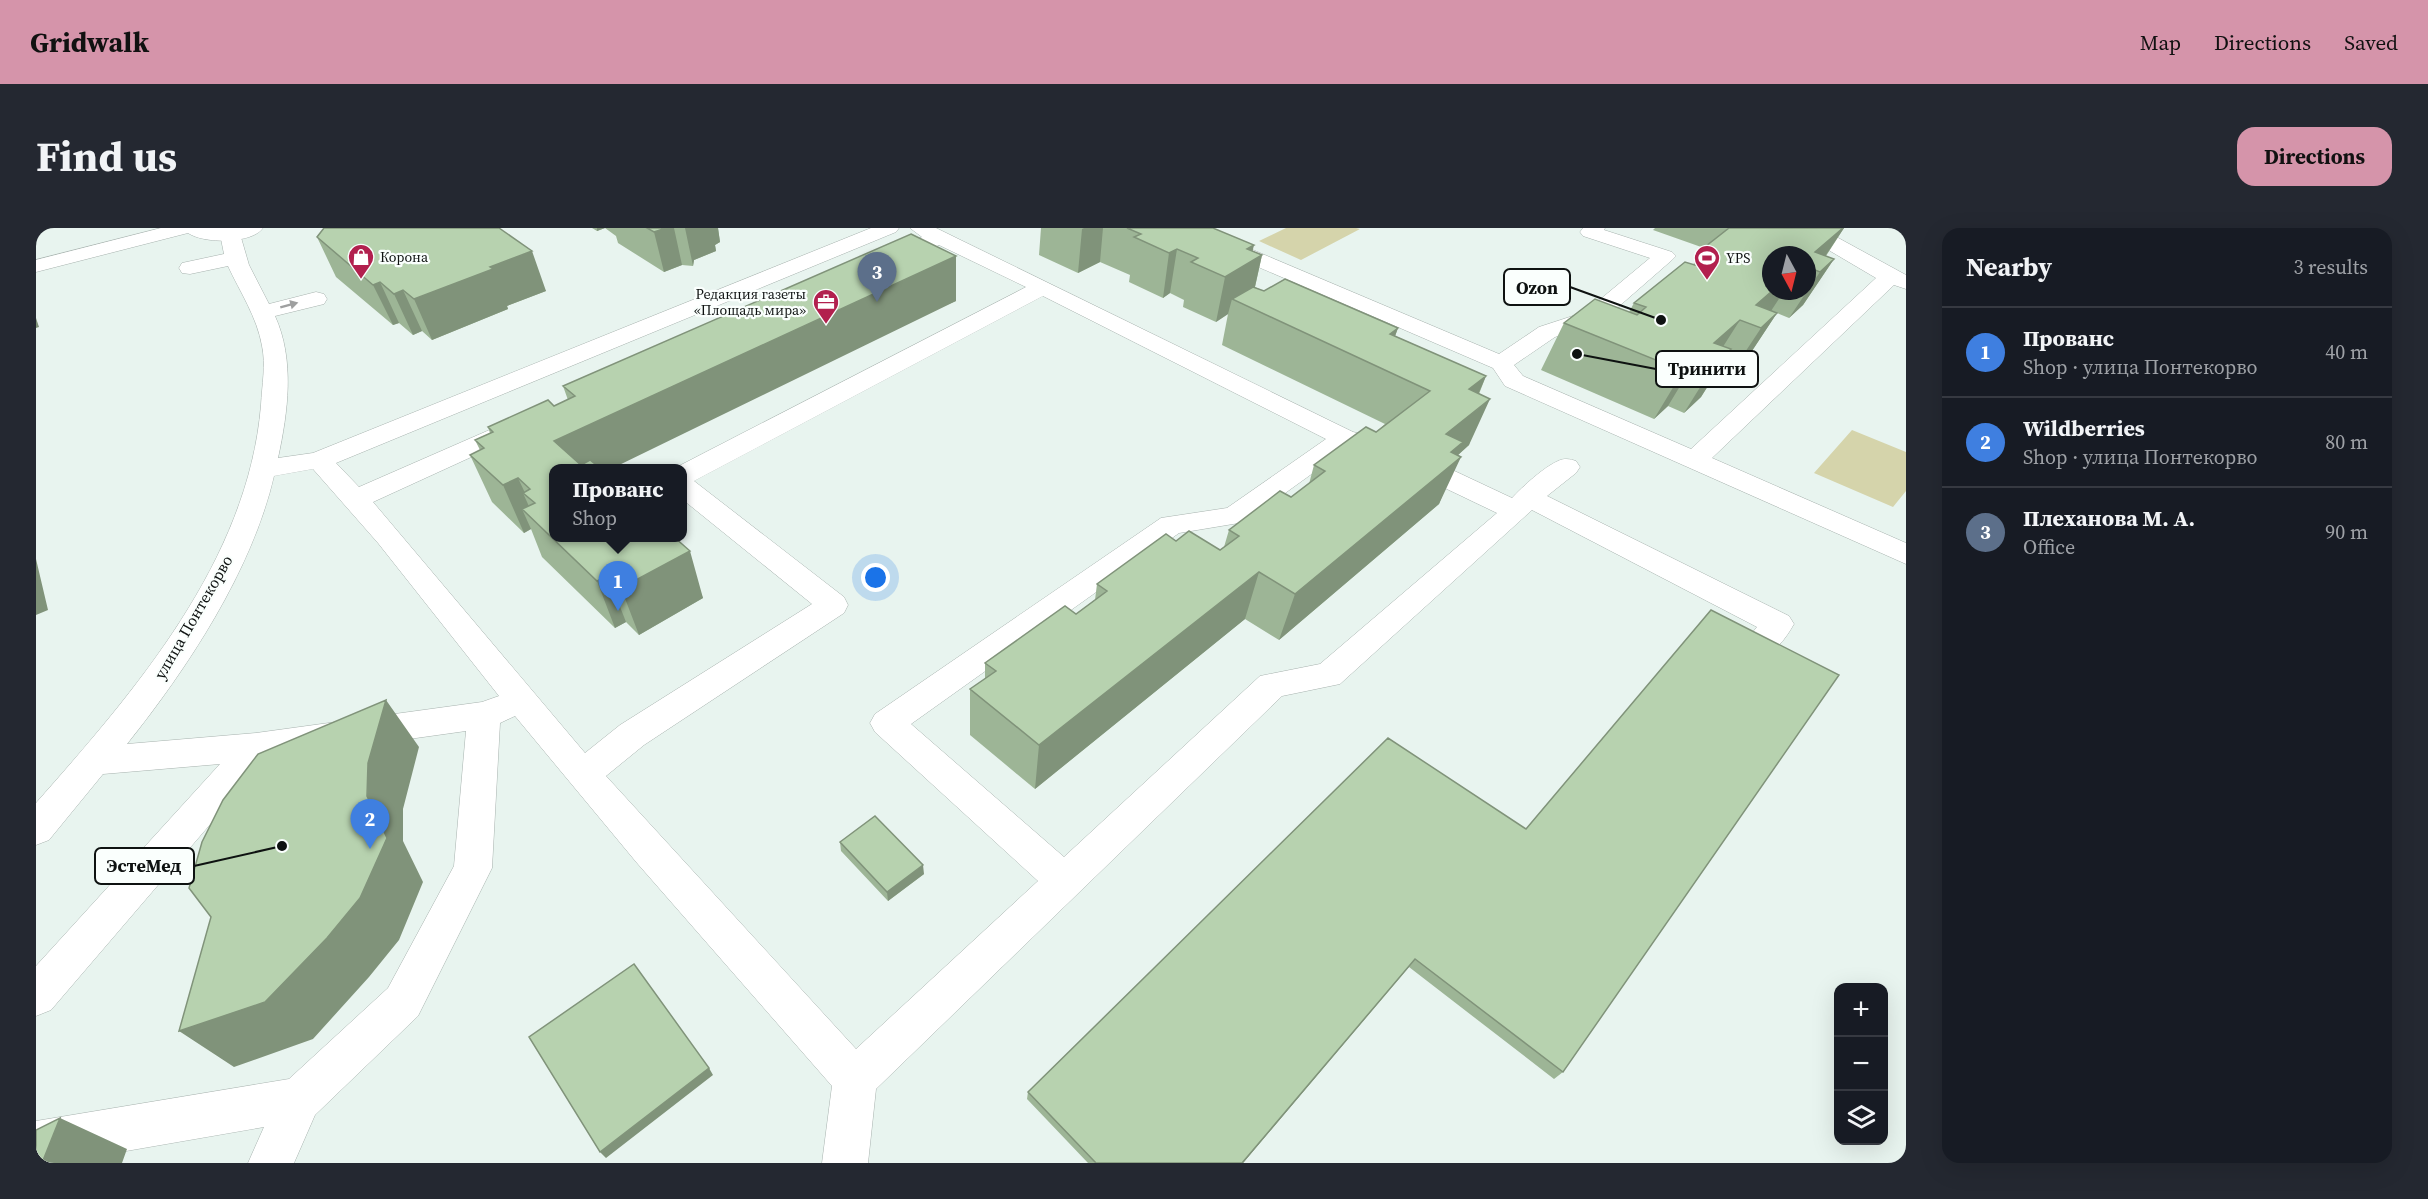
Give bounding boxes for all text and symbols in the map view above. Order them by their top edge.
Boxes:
text: Gridwalk [30,23,149,61]
text: Map [2140,28,2181,57]
text: Directions [2214,28,2311,57]
text: Saved [2344,28,2398,57]
text: Find us [36,127,177,185]
button: Directions [2237,127,2392,186]
shop icon: Корона [346,242,376,280]
sports icon: YPS [1692,243,1722,281]
north arrow [1762,246,1816,300]
place label: Корона [380,247,429,267]
place label: YPS [1726,248,1750,268]
text: Nearby [1966,249,2052,285]
pin: 3 [858,253,896,302]
text: 3 results [2293,253,2368,281]
callout: Ozon [1504,269,1570,305]
text: Ozon [1516,275,1558,300]
place label: Редакция газеты «Площадь мира» [694,284,806,320]
office icon: Редакция газеты «Площадь мира» [811,287,841,325]
one-way arrow [280,300,299,310]
text: Прованс [2023,323,2114,353]
text: 1 [1980,338,1991,366]
text: 40 m [2325,338,2368,366]
callout: Тринити [1656,351,1758,387]
text: Shop · улица Понтекорво [2023,353,2257,381]
text: Тринити [1668,356,1746,381]
text: Wildberries [2023,413,2145,443]
text: 2 [1980,428,1991,456]
text: 80 m [2325,428,2368,456]
text: Shop · улица Понтекорво [2023,443,2257,471]
popup [549,464,687,542]
text: Прованс [572,474,664,504]
text: Плеханова М. А. [2023,503,2195,533]
text: Shop [572,504,617,532]
text: 3 [1980,518,1991,546]
text: 90 m [2325,518,2368,546]
text: Office [2023,533,2075,561]
street label: улица Понтекорво [149,551,238,683]
pin: 1 [598,562,638,611]
your location [861,563,890,592]
pin: 2 [350,800,390,849]
callout: ЭстеМед [95,848,194,884]
text: ЭстеМед [107,853,181,878]
map controls [1834,983,1888,1145]
button: + [1834,983,1888,1037]
button: − [1834,1037,1888,1091]
button: layers [1834,1091,1888,1145]

